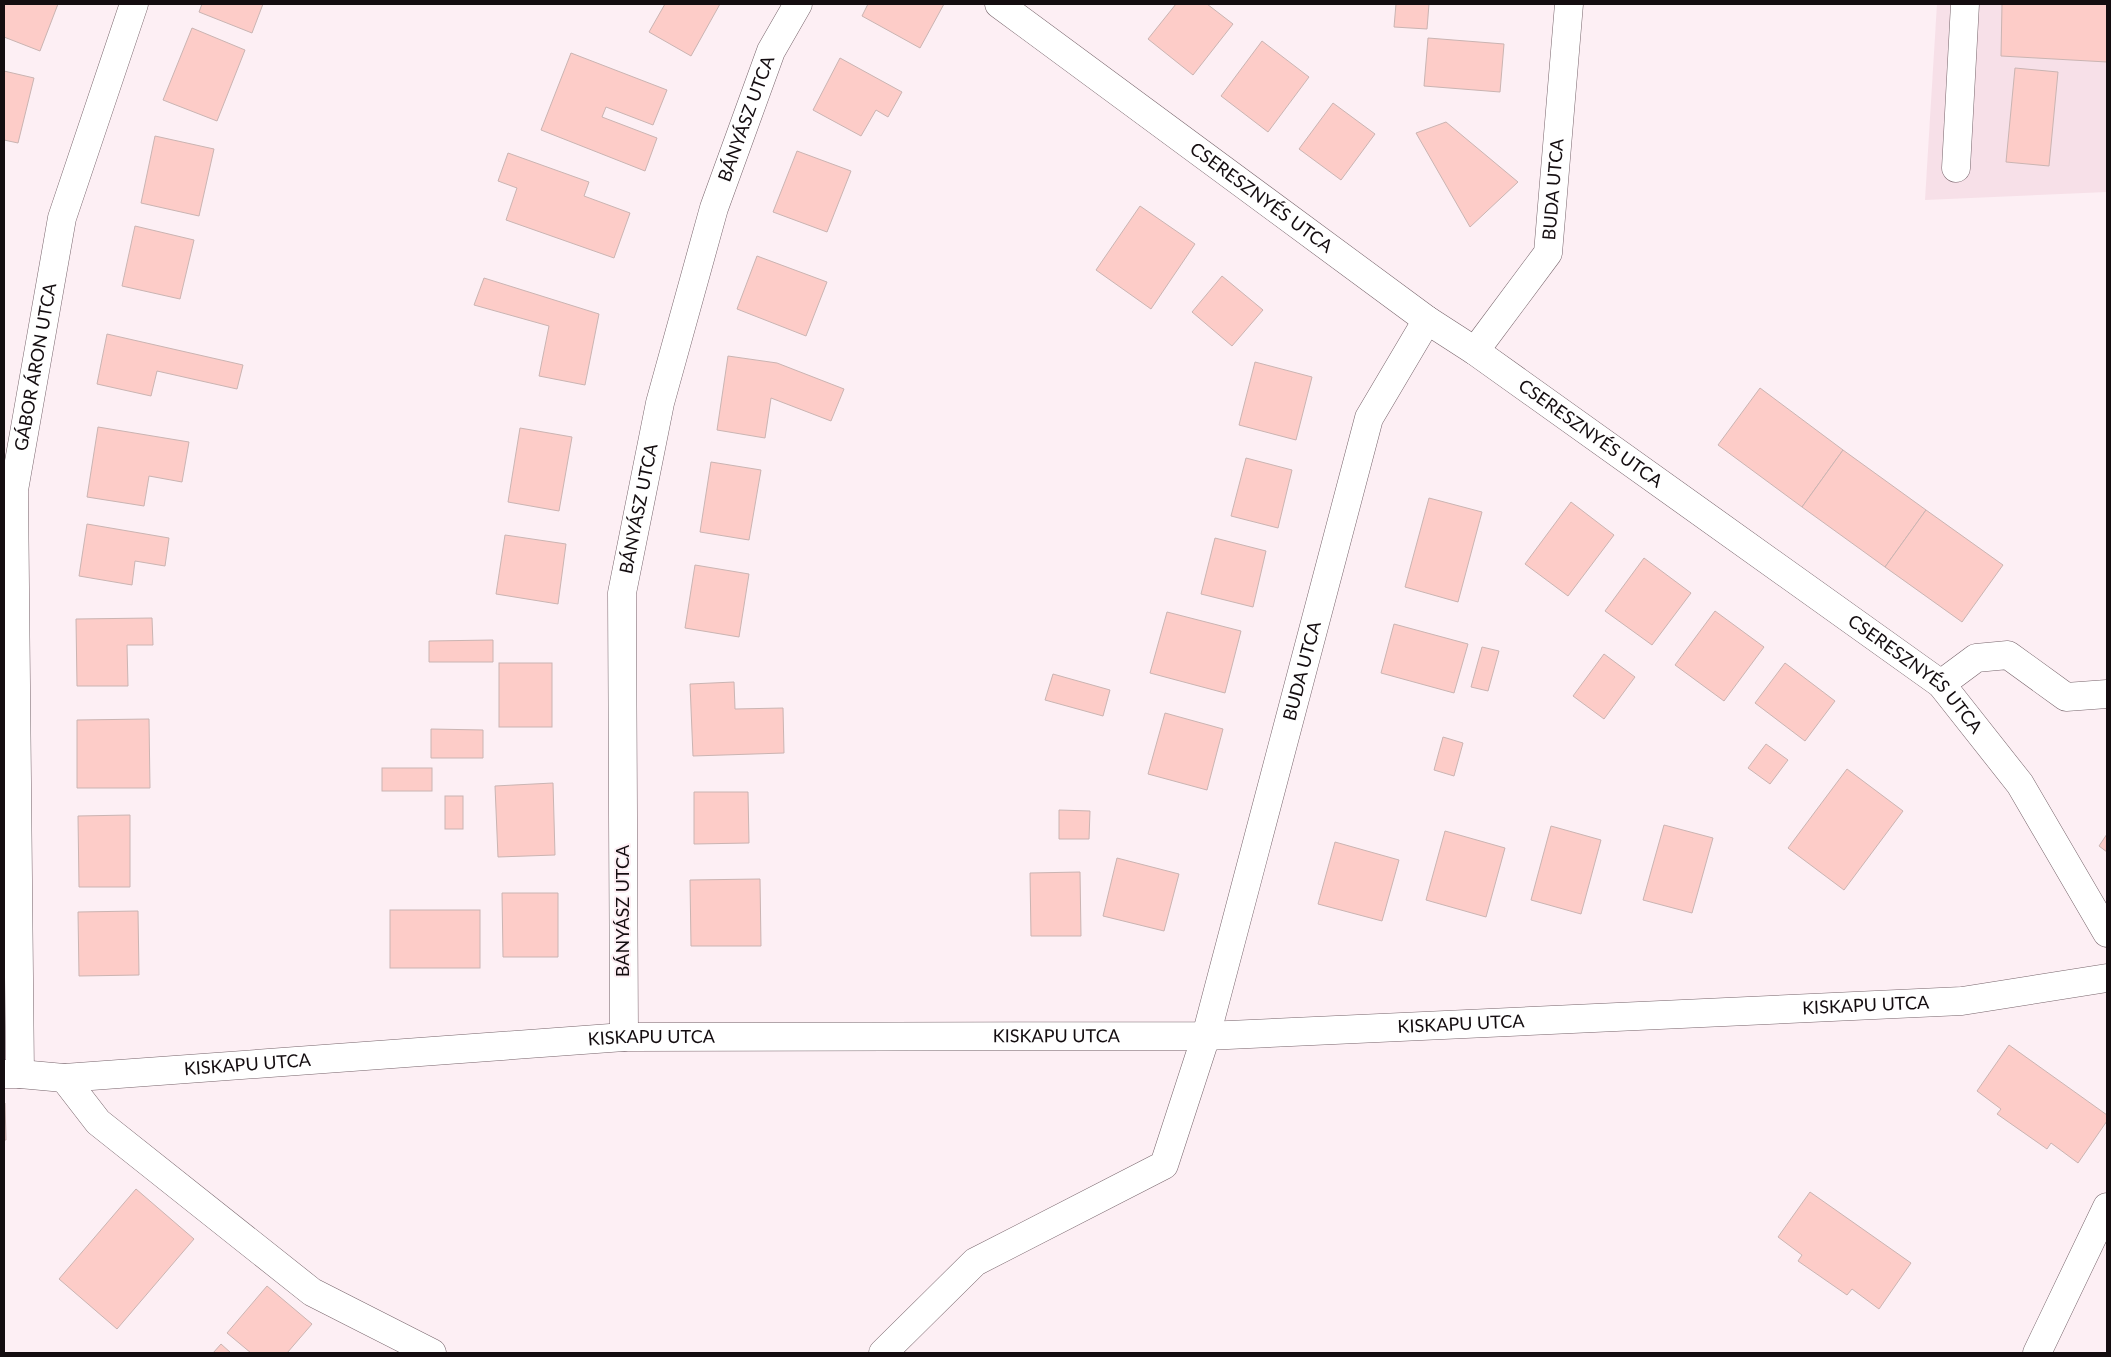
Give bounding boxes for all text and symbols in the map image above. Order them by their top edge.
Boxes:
street label: BÁNYÁSZ UTCA [713,52,779,184]
street label: CSERESZNYÉS UTCA [1186,137,1338,257]
street label: BUDA UTCA [1537,137,1568,241]
street label: GÁBOR ÁRON UTCA [9,280,61,452]
street label: CSERESZNYÉS UTCA [1515,374,1668,492]
street label: BÁNYÁSZ UTCA [614,441,662,576]
street label: CSERESZNYÉS UTCA [1844,609,1988,738]
street label: BUDA UTCA [1278,618,1325,723]
street label: BÁNYÁSZ UTCA [611,844,633,977]
street label: KISKAPU UTCA [1802,990,1930,1018]
street label: KISKAPU UTCA [1397,1009,1526,1037]
street label: KISKAPU UTCA [993,1024,1121,1046]
street label: KISKAPU UTCA [587,1025,716,1050]
street label: KISKAPU UTCA [183,1048,312,1079]

